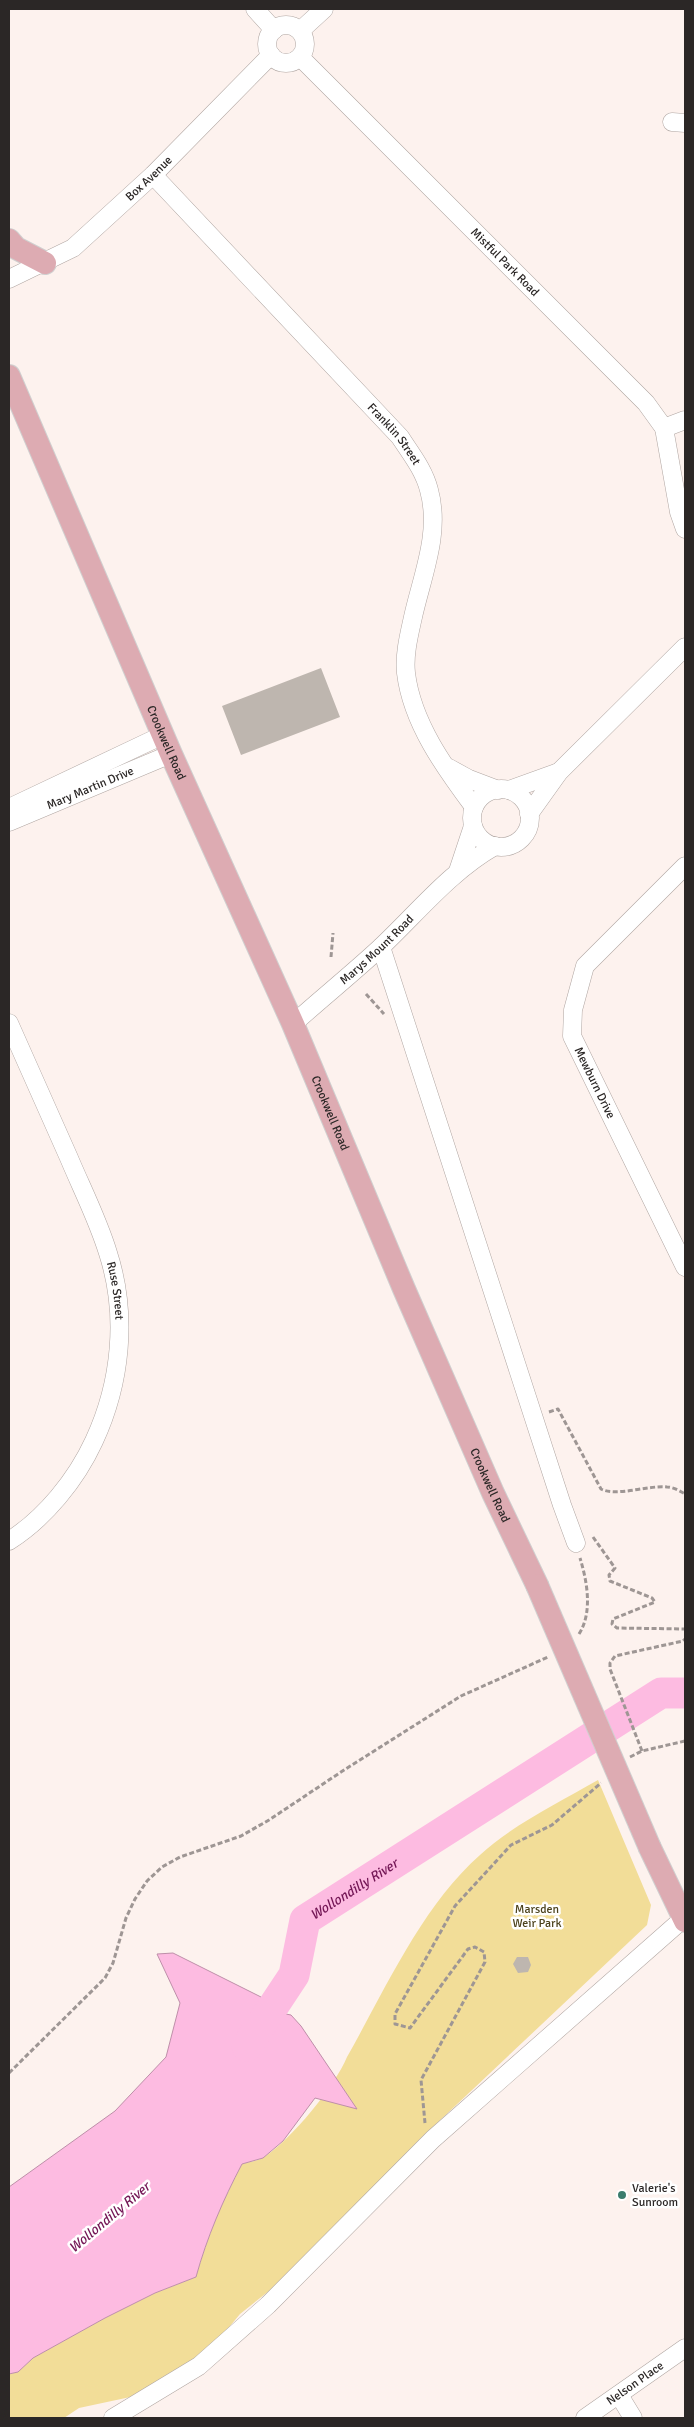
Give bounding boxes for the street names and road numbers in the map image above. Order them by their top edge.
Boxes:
street label: Box Avenue [122,153,176,204]
street label: Mistful Park Road [467,225,542,300]
street label: Franklin Street [364,400,424,468]
street label: Crookwell Road [143,703,189,783]
street label: Mary Martin Drive [45,764,136,813]
street label: Marys Mount Road [337,912,417,988]
street label: Mewburn Drive [571,1045,618,1121]
street label: Crookwell Road [307,1073,352,1153]
street label: Ruse Street [103,1260,126,1320]
street label: Crookwell Road [466,1446,513,1525]
street label: Nelson Place [604,2358,667,2409]

